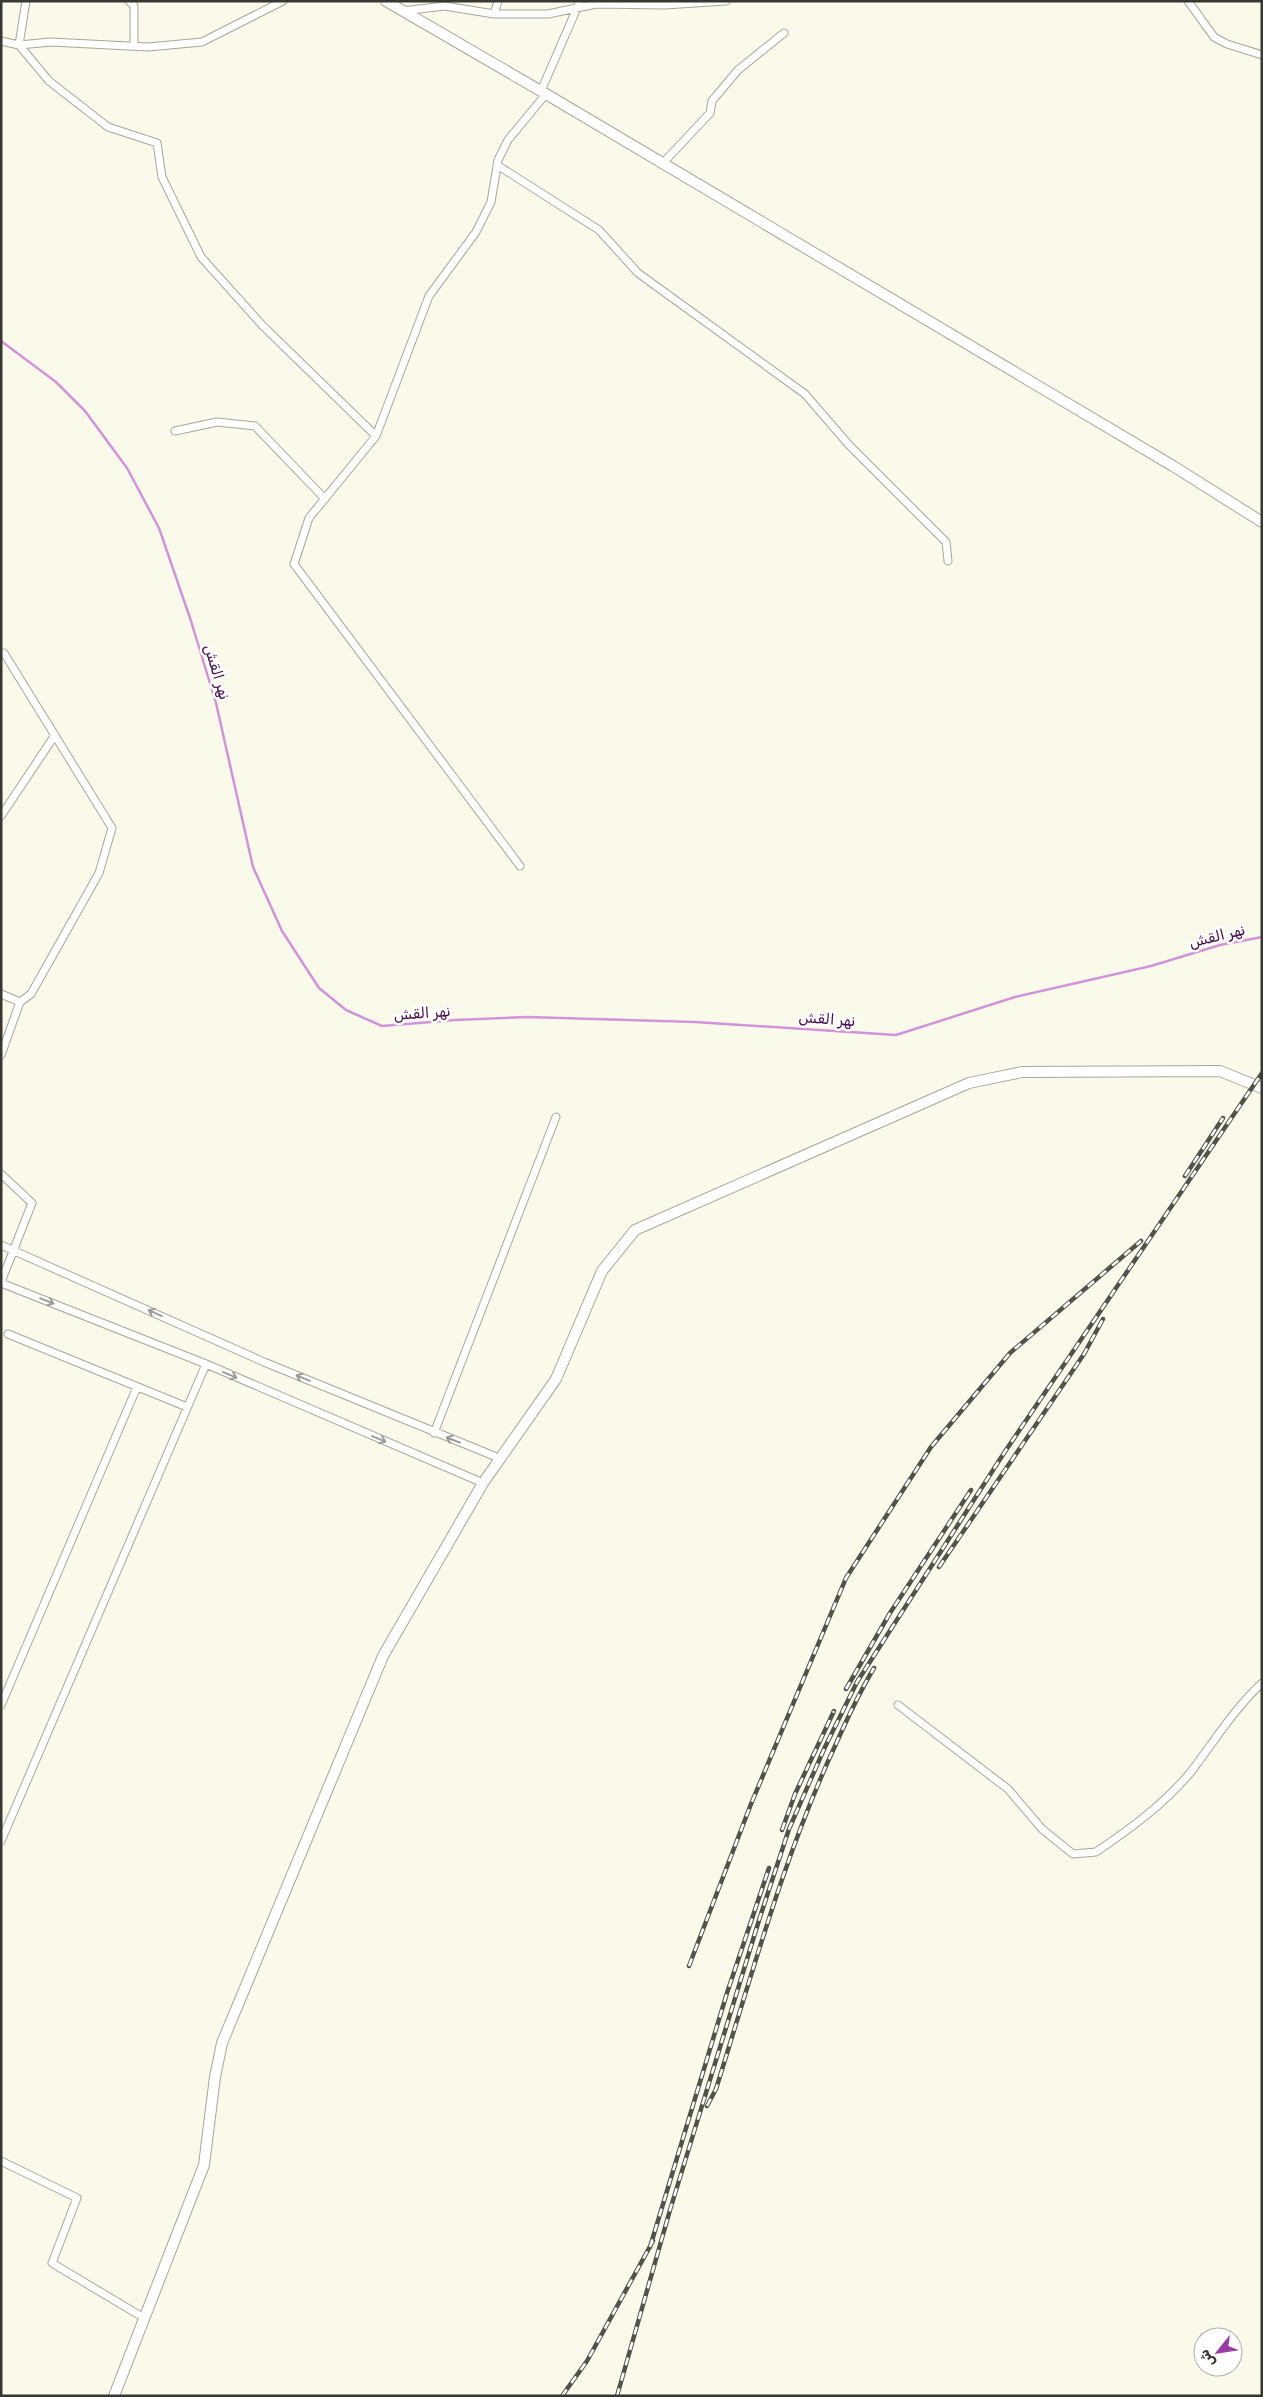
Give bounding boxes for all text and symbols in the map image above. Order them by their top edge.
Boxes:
water label: نهر القش [200,642,234,702]
water label: نهر القش [1187,920,1247,952]
water label: نهر القش [393,1002,451,1024]
water label: نهر القش [798,1008,856,1030]
one-way arrow [38,1297,54,1306]
one-way arrow [147,1307,162,1317]
one-way arrow [222,1370,237,1380]
one-way arrow [296,1373,311,1383]
one-way arrow [371,1434,386,1444]
one-way arrow [446,1435,462,1444]
north arrow [1193,2327,1243,2377]
text: ش [1195,2346,1219,2370]

